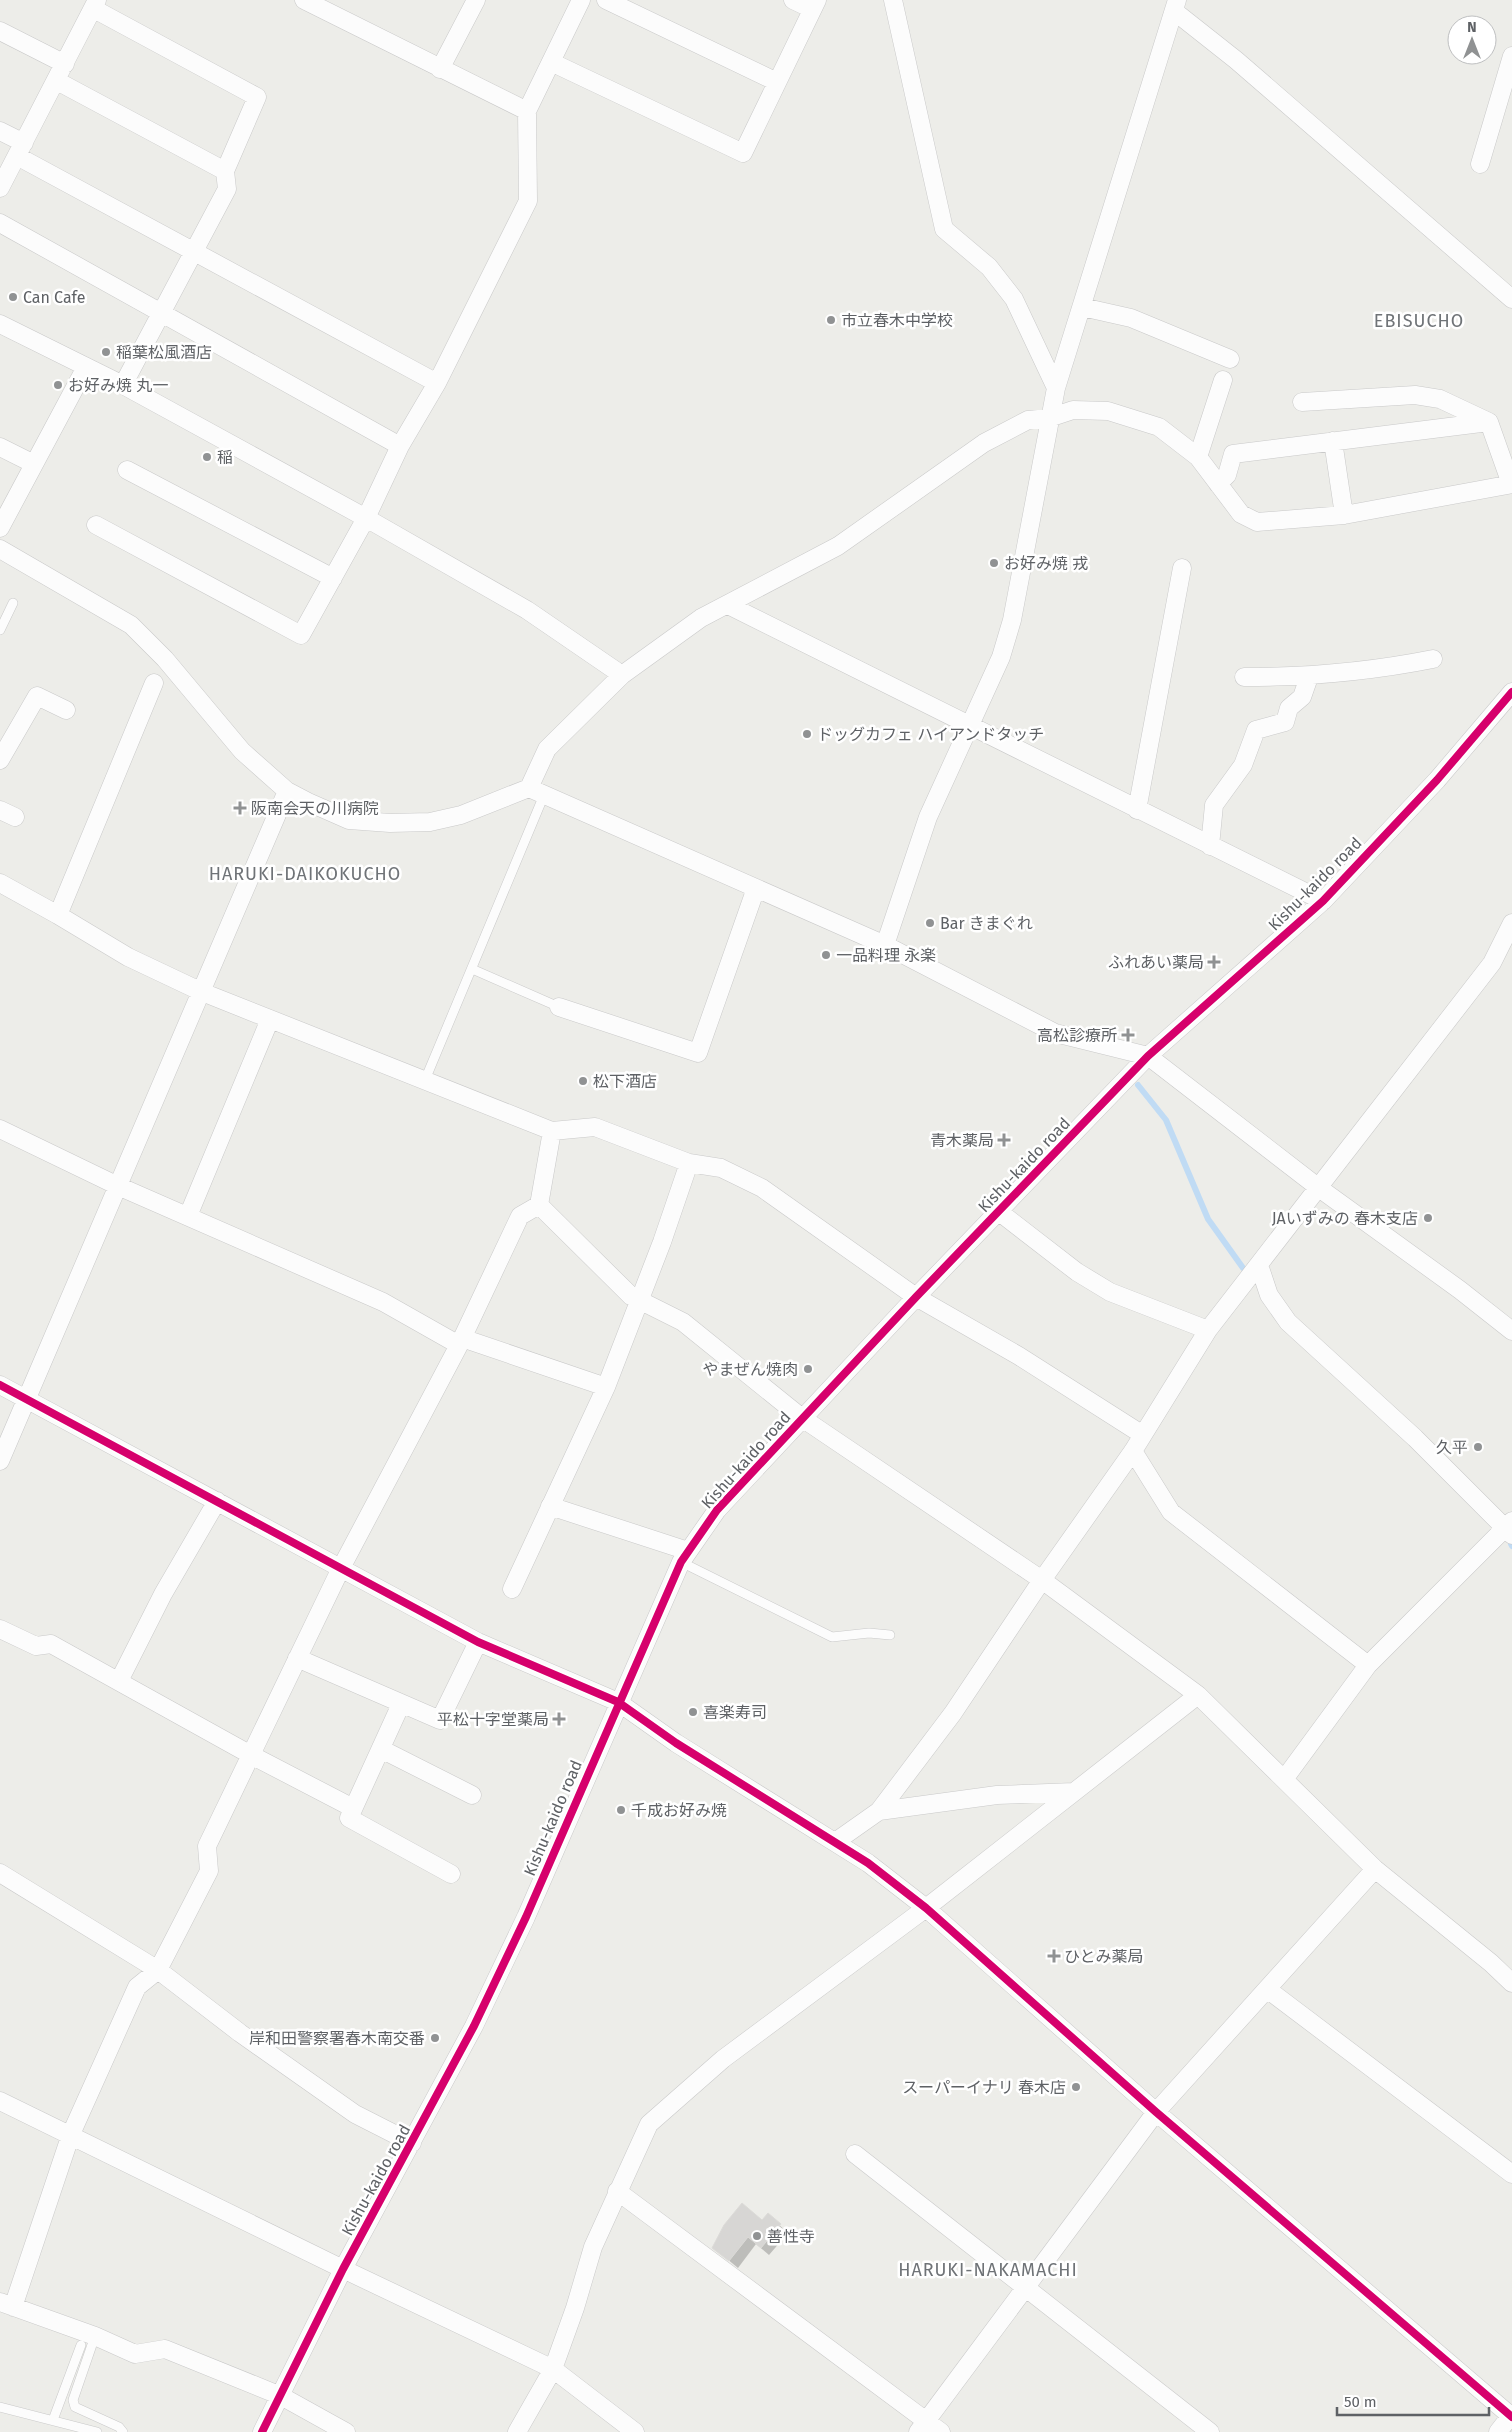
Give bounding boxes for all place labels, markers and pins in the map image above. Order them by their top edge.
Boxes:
place label: Can Cafe [23,288,86,307]
marker: Can Cafe [7,291,19,303]
place label: 市立春木中学校 [841,311,953,330]
marker: 市立春木中学校 [825,314,837,326]
place label: 稲葉松風酒店 [116,343,212,362]
marker: 稲葉松風酒店 [100,346,112,358]
place label: お好み焼 丸一 [68,376,168,395]
marker: お好み焼 丸一 [52,379,64,391]
place label: 稲 [217,448,233,467]
marker: 稲 [201,451,213,463]
place label: お好み焼 戎 [1004,554,1088,573]
marker: お好み焼 戎 [988,557,1000,569]
place label: ドッグカフェ ハイアンドタッチ [817,725,1044,744]
marker: ドッグカフェ ハイアンドタッチ [801,728,813,740]
place label: 阪南会天の川病院 [251,799,379,818]
marker: 阪南会天の川病院 [233,801,247,815]
place label: Bar きまぐれ [940,914,1033,933]
marker: Bar きまぐれ [924,917,936,929]
place label: 一品料理 永楽 [836,946,936,965]
marker: 一品料理 永楽 [820,949,832,961]
place label: ふれあい薬局 [1108,953,1204,972]
marker: ふれあい薬局 [1208,956,1220,968]
place label: 高松診療所 [1037,1026,1117,1045]
marker: 高松診療所 [1121,1028,1135,1042]
place label: 松下酒店 [593,1072,657,1091]
marker: 松下酒店 [577,1075,589,1087]
place label: 青木薬局 [930,1131,994,1150]
marker: 青木薬局 [998,1134,1010,1146]
place label: JAいずみの 春木支店 [1272,1209,1418,1228]
marker: JAいずみの 春木支店 [1422,1212,1434,1224]
place label: やまぜん焼肉 [702,1360,798,1379]
marker: やまぜん焼肉 [802,1363,814,1375]
place label: 久平 [1436,1438,1468,1457]
marker: 久平 [1472,1441,1484,1453]
place label: 喜楽寿司 [703,1703,767,1722]
marker: 喜楽寿司 [687,1706,699,1718]
place label: 平松十字堂薬局 [437,1710,549,1729]
marker: 平松十字堂薬局 [553,1713,565,1725]
place label: 千成お好み焼 [631,1801,727,1820]
marker: 千成お好み焼 [615,1804,627,1816]
place label: ひとみ薬局 [1064,1947,1144,1966]
marker: ひとみ薬局 [1048,1950,1060,1962]
place label: 岸和田警察署春木南交番 [249,2029,425,2048]
marker: 岸和田警察署春木南交番 [429,2032,441,2044]
place label: スーパーイナリ 春木店 [902,2078,1066,2097]
marker: スーパーイナリ 春木店 [1070,2081,1082,2093]
place label: 善性寺 [767,2227,815,2246]
marker: 善性寺 [751,2230,763,2242]

